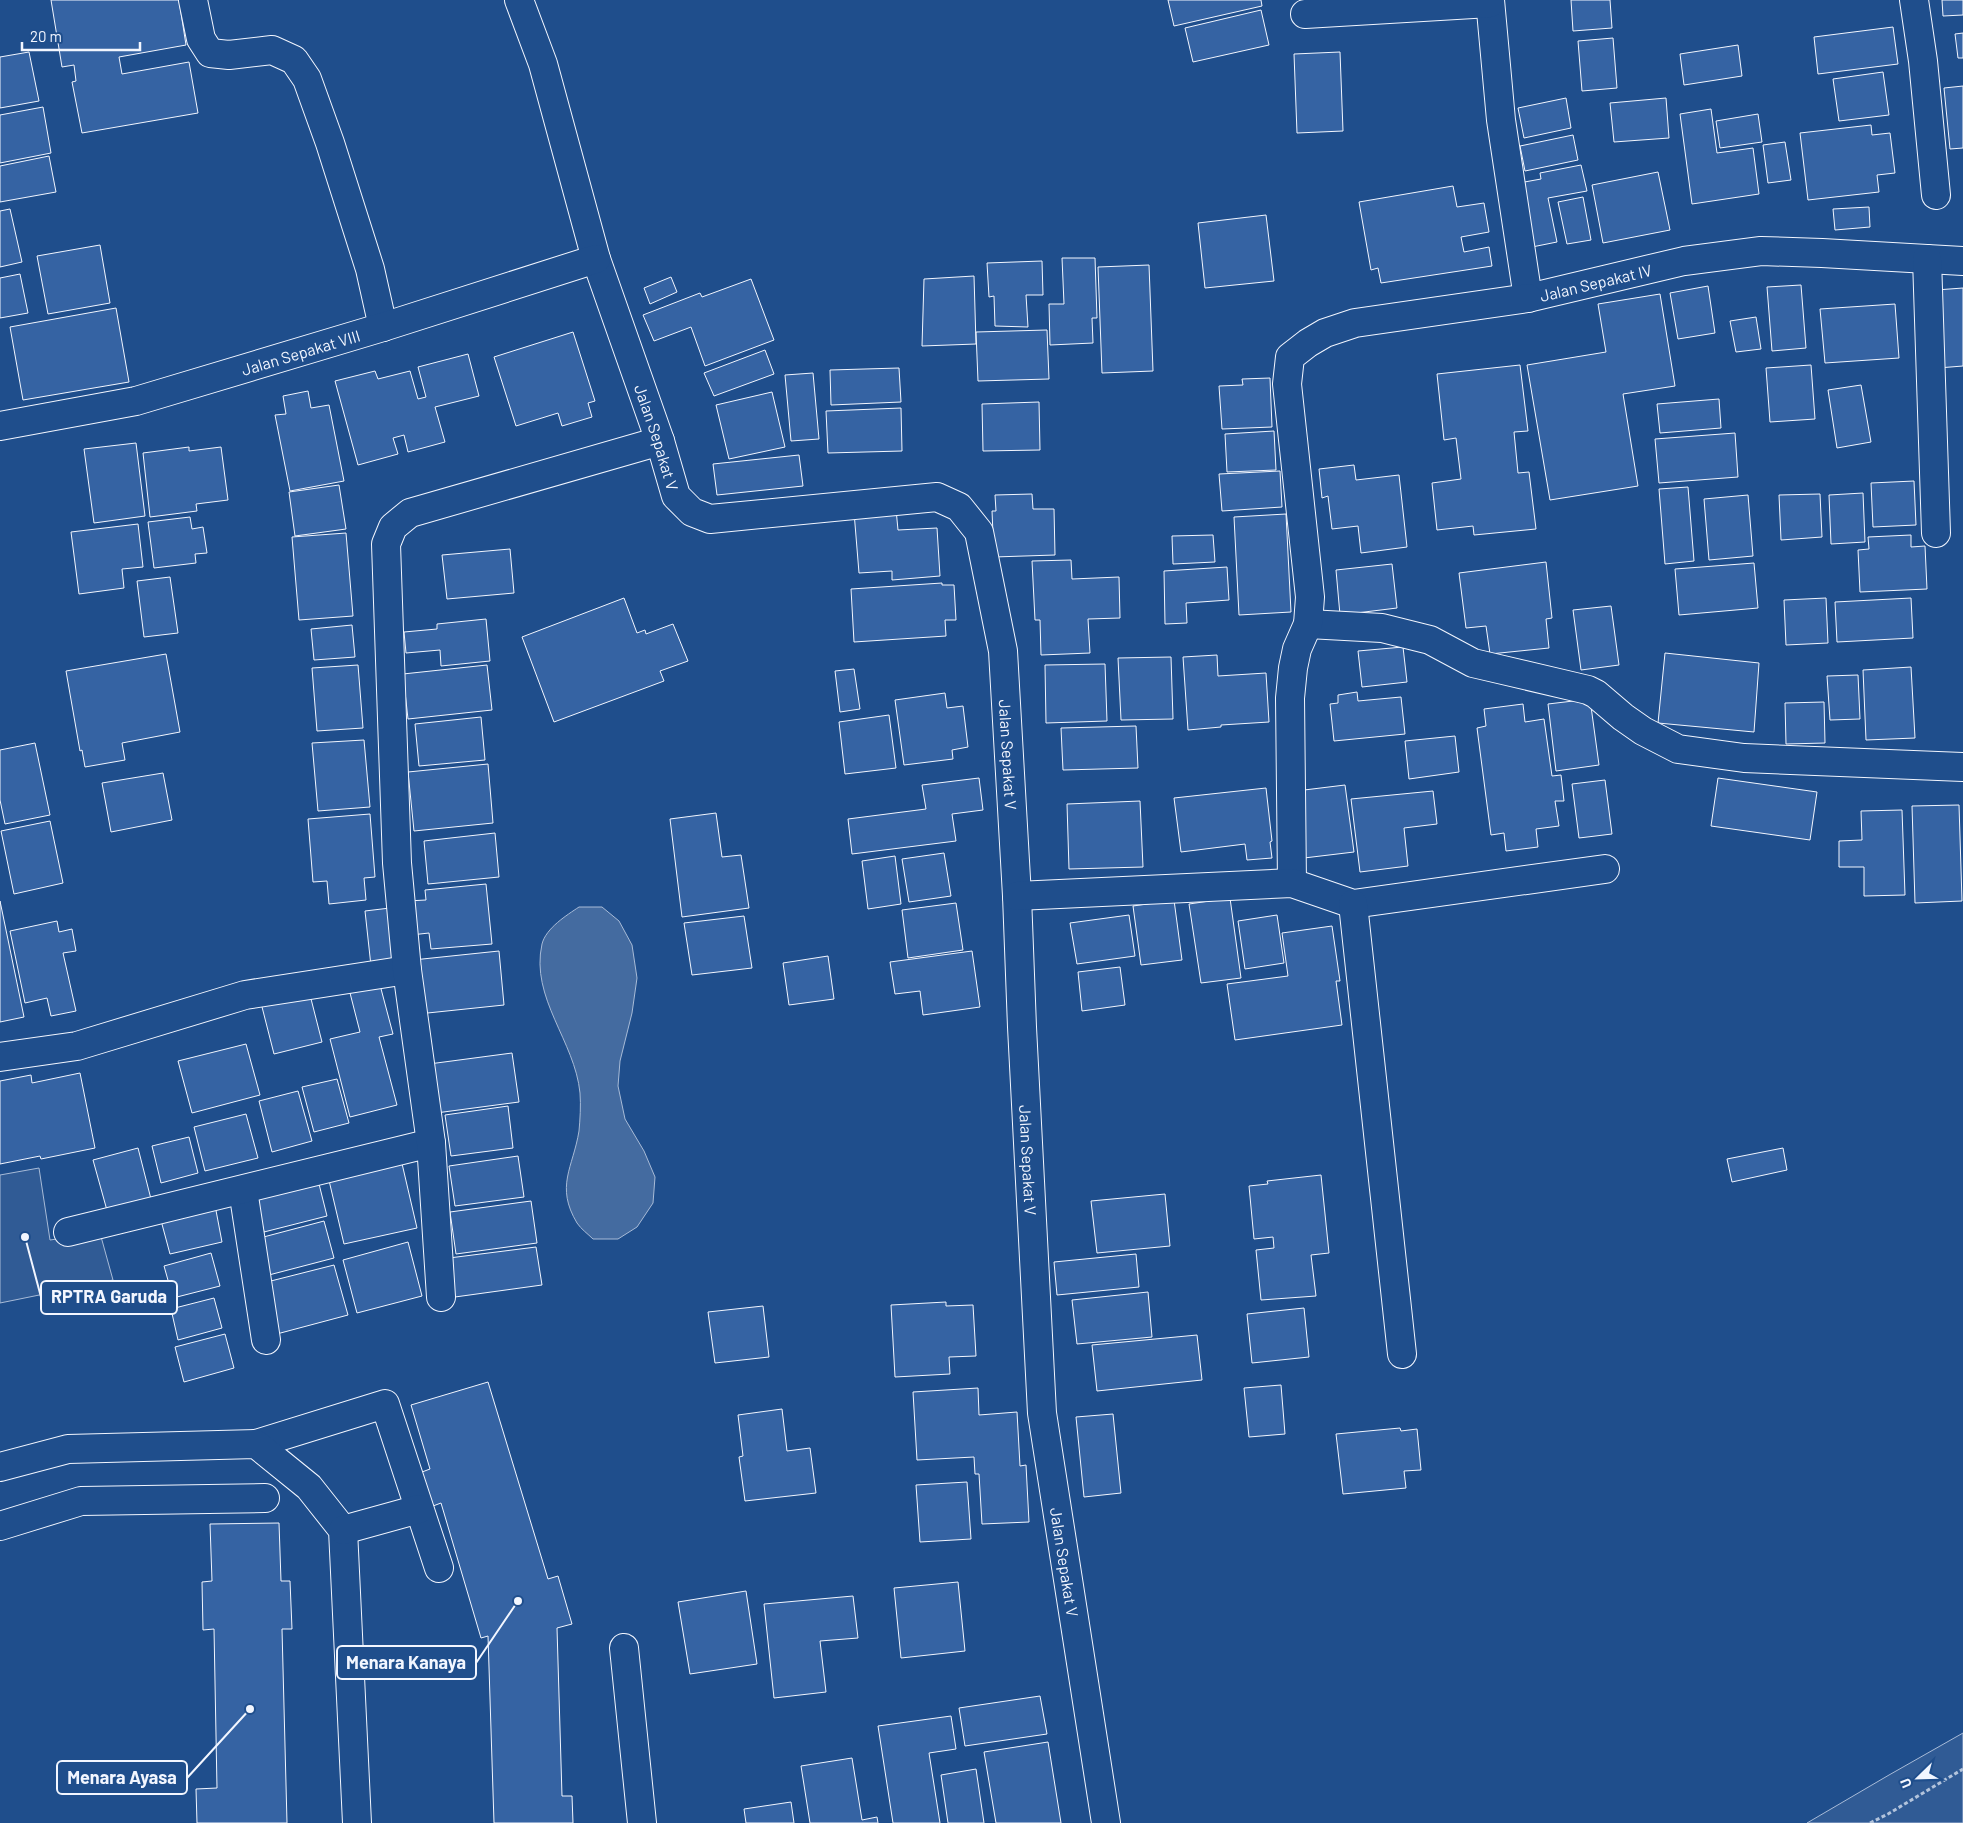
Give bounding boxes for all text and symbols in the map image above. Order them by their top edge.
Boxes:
scale bar [22,20,140,52]
text: 20 m [30,27,62,45]
street label: Jalan Sepakat IV [1538,259,1654,304]
street label: Jalan Sepakat VIII [239,325,362,378]
street label: Jalan Sepakat V [631,382,683,493]
street label: Jalan Sepakat V [996,699,1022,810]
street label: Jalan Sepakat V [1017,1104,1041,1216]
callout: RPTRA Garuda [41,1281,177,1314]
text: RPTRA Garuda [51,1285,167,1307]
street label: Jalan Sepakat V [1047,1506,1083,1618]
callout: Menara Kanaya [337,1646,476,1679]
text: Menara Kanaya [346,1651,466,1673]
north arrow [1893,1753,1943,1803]
callout: Menara Ayasa [57,1761,187,1794]
text: Menara Ayasa [67,1766,177,1788]
text: U [1896,1776,1915,1791]

